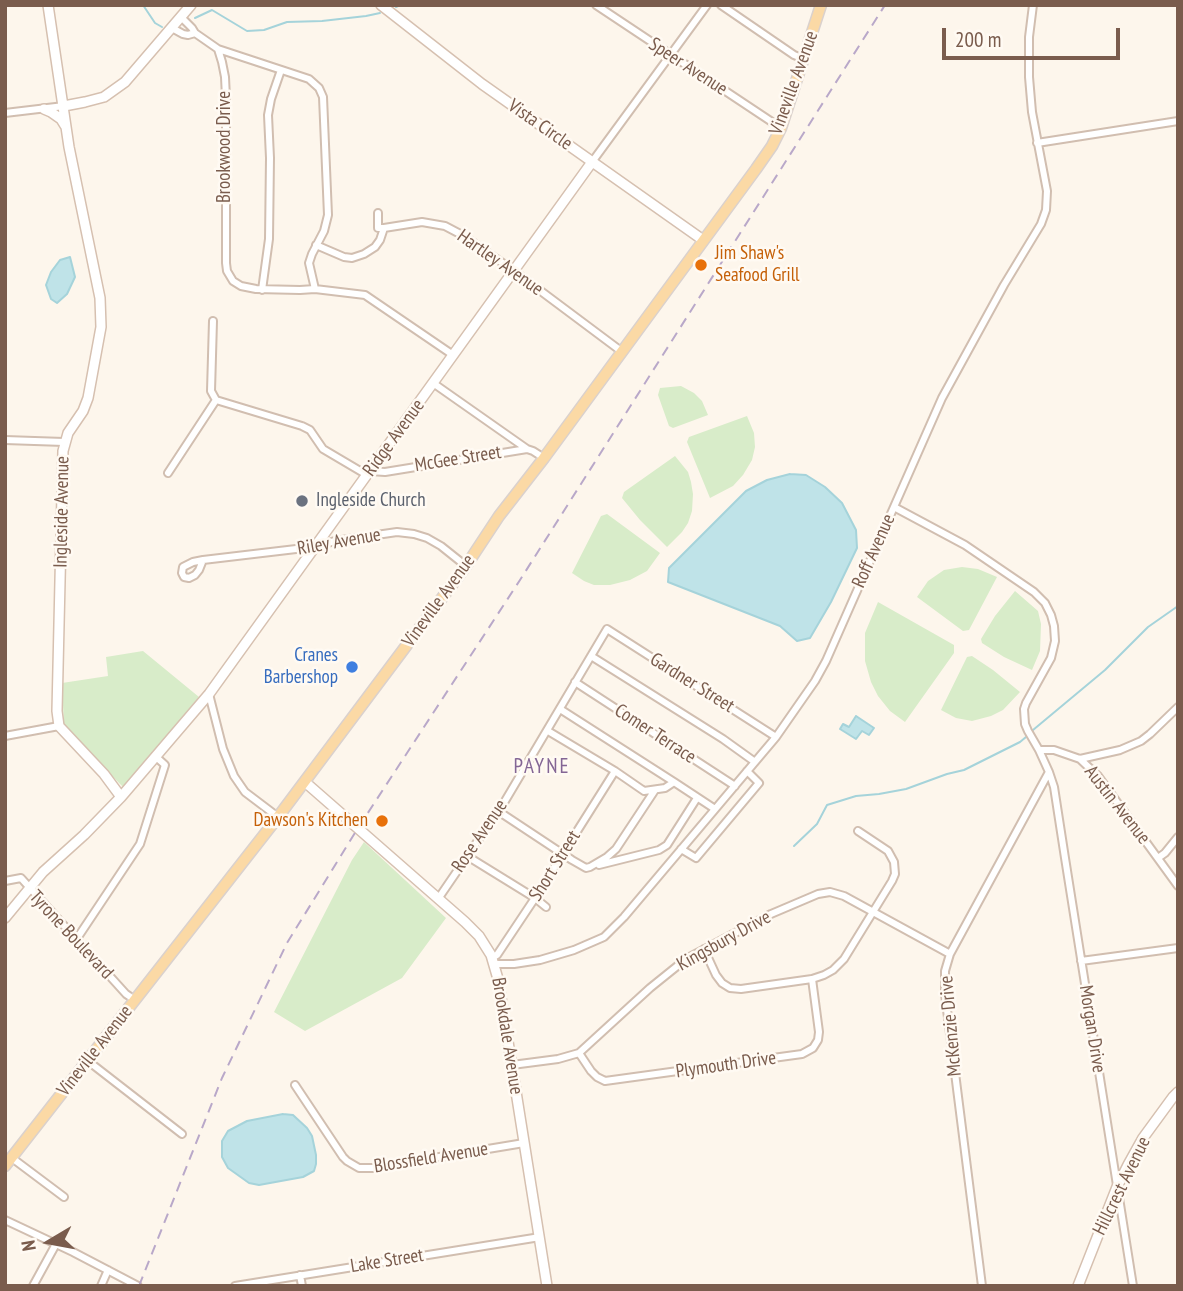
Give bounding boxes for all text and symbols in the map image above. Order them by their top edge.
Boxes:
scale bar [945,14,1124,58]
text: 200 m [955,26,1001,53]
street label: Vineville Avenue [765,28,823,138]
street label: Speer Avenue [644,33,732,101]
street label: Brookwood Drive [214,91,236,203]
street label: Vista Circle [503,95,577,155]
street label: Hartley Avenue [453,225,547,301]
place label: Jim Shaw's Seafood Grill [715,243,800,287]
marker: Jim Shaw's Seafood Grill [693,257,709,273]
street label: Ridge Avenue [358,395,430,481]
street label: McGee Street [413,441,503,477]
street label: Ingleside Avenue [50,456,74,568]
place label: Ingleside Church [316,490,426,512]
marker: Ingleside Church [294,493,310,509]
street label: Roff Avenue [848,511,900,591]
street label: Riley Avenue [295,523,383,561]
street label: Vineville Avenue [398,550,480,652]
place label: Cranes Barbershop [264,645,338,689]
street label: Gardner Street [646,648,738,718]
marker: Cranes Barbershop [344,659,360,675]
street label: Comer Terrace [610,699,700,769]
district label: PAYNE [514,754,570,780]
street label: Austin Avenue [1079,761,1155,849]
street label: Rose Avenue [447,795,513,877]
place label: Dawson's Kitchen [253,810,368,832]
marker: Dawson's Kitchen [374,813,390,829]
street label: Short Street [524,826,586,906]
street label: Tyrone Boulevard [24,886,118,984]
street label: Kingsbury Drive [673,906,775,976]
street label: McKenzie Drive [935,975,967,1077]
street label: Brookdale Avenue [487,976,527,1096]
street label: Morgan Drive [1074,984,1110,1074]
street label: Vineville Avenue [52,1001,138,1101]
street label: Plymouth Drive [674,1047,778,1083]
street label: Hillcrest Avenue [1088,1133,1156,1239]
street label: Blossfield Avenue [372,1138,490,1178]
north arrow [14,1207,84,1277]
text: N [16,1239,41,1253]
street label: Lake Street [349,1244,425,1278]

